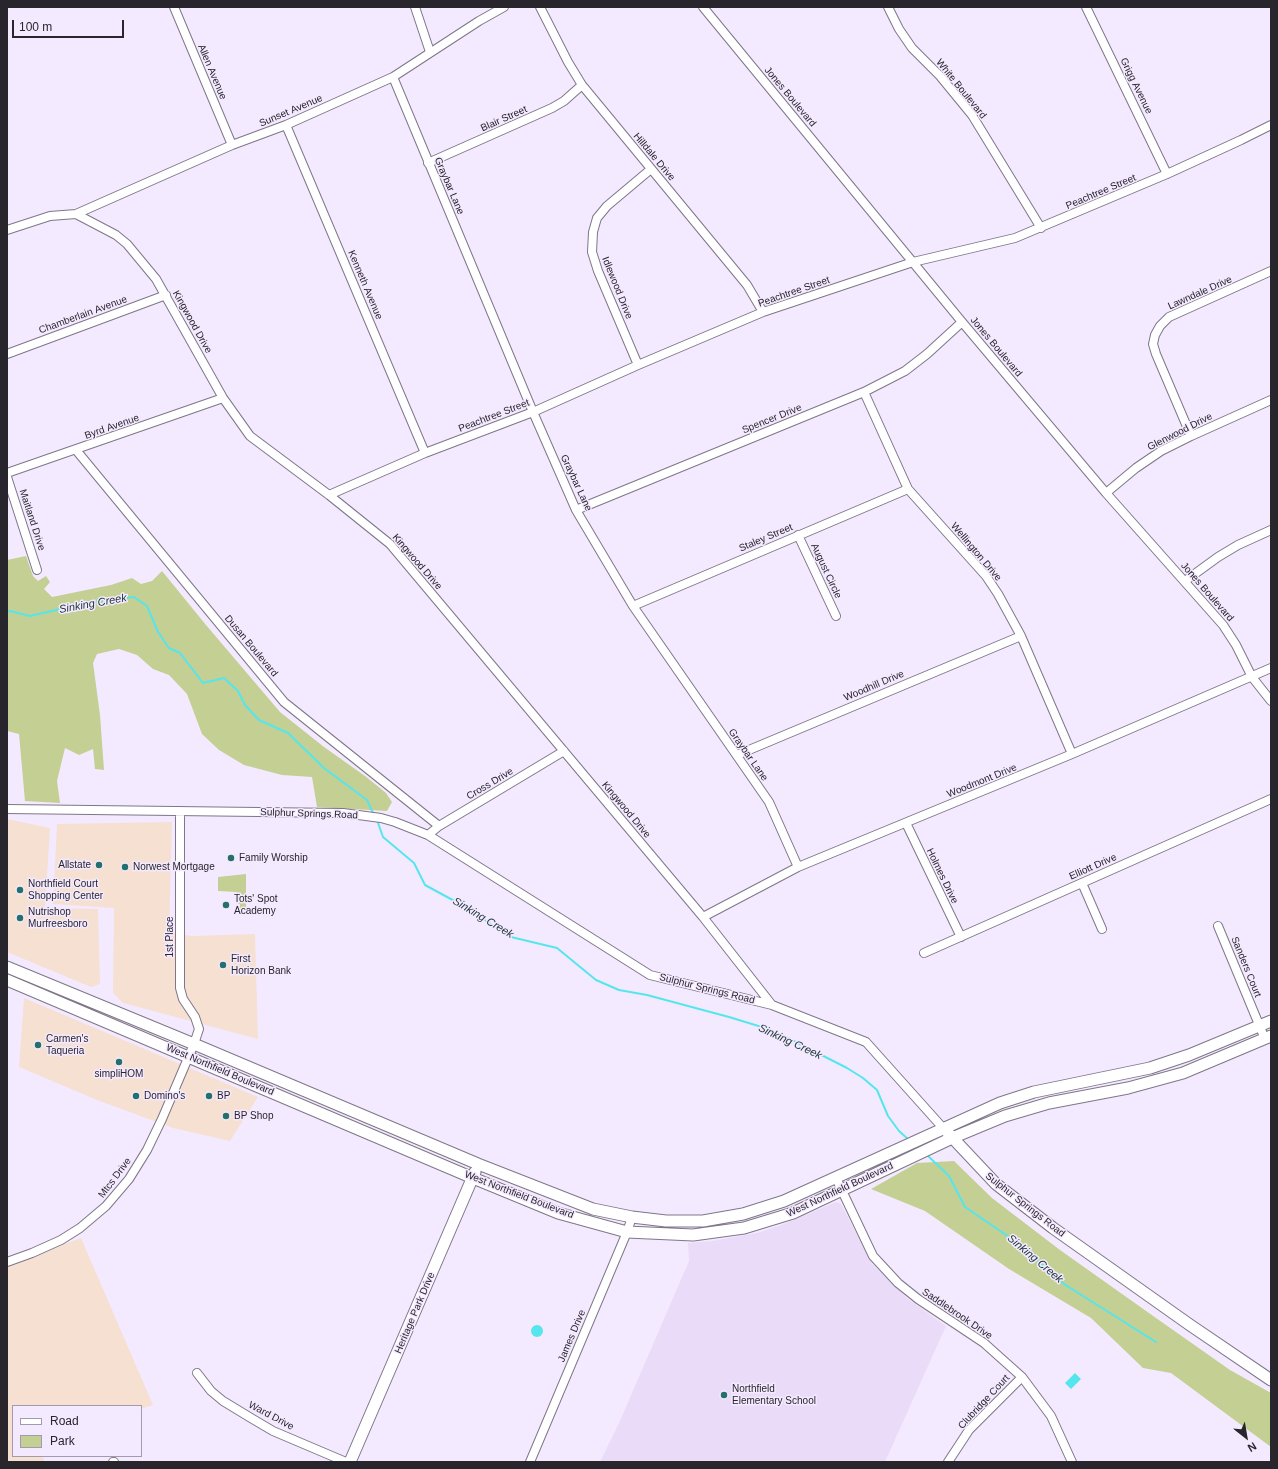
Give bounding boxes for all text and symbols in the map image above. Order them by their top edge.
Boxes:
scale bar [14,12,126,38]
text: 100 m [19,20,52,34]
street label: Allen Avenue [195,43,229,101]
street label: Grigg Avenue [1117,56,1155,116]
street label: White Boulevard [933,57,989,121]
street label: Jones Boulevard [761,65,819,129]
street label: Sunset Avenue [258,92,324,130]
street label: Blair Street [479,103,529,135]
street label: Hilldale Drive [630,131,678,183]
street label: Graybar Lane [432,156,466,216]
street label: Peachtree Street [1064,172,1138,212]
street label: Kenneth Avenue [345,249,385,321]
street label: Idlewood Drive [599,255,635,321]
street label: Peachtree Street [757,274,831,310]
street label: Lawndale Drive [1166,274,1234,312]
street label: Kingwood Drive [170,288,214,356]
street label: Chamberlain Avenue [37,293,129,337]
street label: Jones Boulevard [967,315,1025,379]
street label: Peachtree Street [457,397,531,435]
street label: Spencer Drive [740,402,804,436]
street label: Glenwood Drive [1146,411,1214,453]
street label: Byrd Avenue [83,412,141,442]
street label: Graybar Lane [558,453,594,513]
street label: Maitland Drive [16,488,48,552]
street label: Wellington Drive [948,520,1004,584]
street label: Staley Street [737,521,795,555]
street label: Kingwood Drive [389,532,445,592]
street label: August Circle [808,542,844,600]
street label: Jones Boulevard [1178,560,1236,624]
water label: Sinking Creek [58,592,128,616]
street label: Dusan Boulevard [222,613,280,679]
street label: Woodhill Drive [842,668,906,704]
street label: Graybar Lane [726,727,770,783]
street label: Woodmont Drive [945,762,1019,800]
street label: Cross Drive [465,765,515,803]
street label: Kingwood Drive [599,779,653,841]
street label: Sulphur Springs Road [260,806,358,822]
street label: Holmes Drive [923,846,961,906]
street label: Elliott Drive [1067,851,1119,883]
place label: Family Worship [239,852,308,864]
marker: Family Worship [226,853,236,863]
place label: Allstate [58,859,91,871]
marker: Allstate [94,860,104,870]
place label: Norwest Mortgage [133,861,215,873]
marker: Norwest Mortgage [120,862,130,872]
place label: Northfield Court Shopping Center [28,878,103,902]
marker: Northfield Court Shopping Center [15,885,25,895]
place label: Tots' Spot Academy [234,893,278,916]
water label: Sinking Creek [450,895,516,941]
marker: Tots' Spot Academy [221,900,231,910]
place label: Nutrishop Murfreesboro [28,906,87,930]
marker: Nutrishop Murfreesboro [15,913,25,923]
street label: 1st Place [164,916,176,958]
street label: Sanders Court [1228,935,1264,999]
place label: First Horizon Bank [231,953,291,976]
marker: First Horizon Bank [218,960,228,970]
street label: Sulphur Springs Road [658,971,756,1007]
water label: Sinking Creek [756,1022,824,1062]
place label: Carmen's Taqueria [46,1033,88,1056]
marker: Carmen's Taqueria [33,1040,43,1050]
street label: West Northfield Boulevard [164,1042,276,1098]
marker: simpliHOM [114,1057,124,1067]
place label: simpliHOM [95,1068,143,1080]
place label: Domino's [144,1090,185,1102]
place label: BP [217,1090,230,1102]
marker: Domino's [131,1091,141,1101]
marker: BP [204,1091,214,1101]
place label: BP Shop [234,1110,273,1122]
marker: BP Shop [221,1111,231,1121]
street label: Mtcs Drive [96,1156,134,1200]
street label: West Northfield Boulevard [785,1160,895,1220]
street label: West Northfield Boulevard [463,1169,575,1221]
street label: Sulphur Springs Road [983,1170,1067,1240]
water label: Sinking Creek [1005,1232,1065,1286]
street label: Heritage Park Drive [392,1270,438,1356]
street label: Saddlebrook Drive [920,1286,994,1342]
street label: James Drive [556,1308,588,1364]
street label: Clubridge Court [956,1372,1012,1432]
place label: Northfield Elementary School [732,1383,816,1406]
marker: Northfield Elementary School [719,1390,729,1400]
street label: Ward Drive [246,1399,296,1433]
legend [12,1405,142,1457]
text: Road [50,1414,79,1428]
north arrow [1226,1417,1266,1457]
text: Park [50,1434,75,1448]
text: N [1246,1440,1259,1454]

